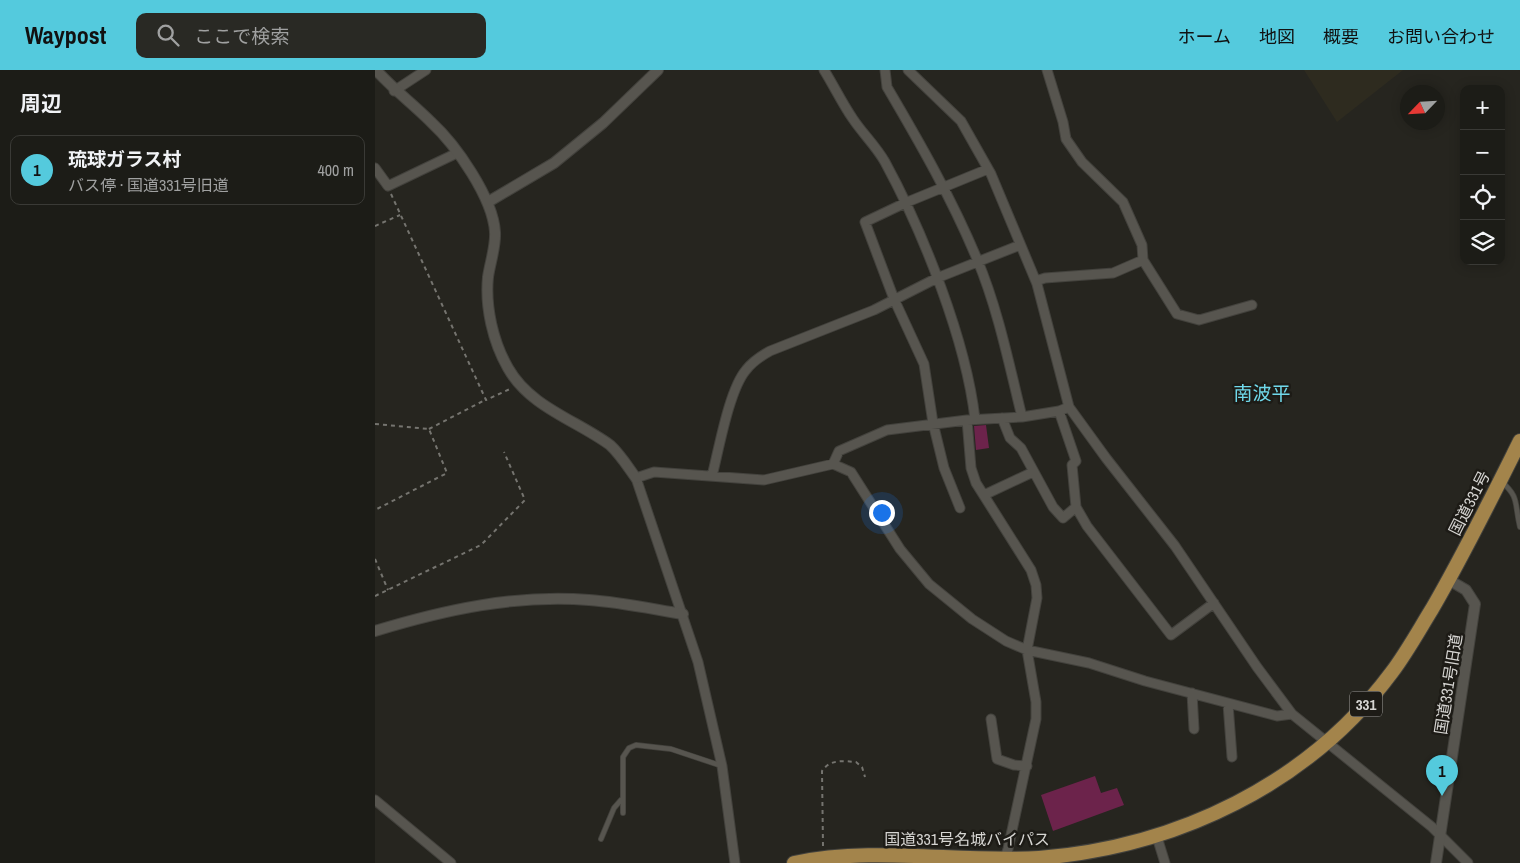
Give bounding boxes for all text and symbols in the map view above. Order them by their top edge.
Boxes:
search box [136,13,486,58]
text: Waypost [25,19,106,51]
icon: search [154,21,182,49]
text: ここで検索 [194,23,289,49]
text: ホーム [1178,24,1231,49]
text: 地図 [1259,24,1295,49]
text: 概要 [1323,24,1359,49]
text: お問い合わせ [1387,24,1495,49]
north arrow [1400,85,1445,130]
map controls [1460,85,1505,265]
button: + [1460,85,1505,130]
text: 周辺 [20,89,62,118]
button: − [1460,130,1505,175]
text: 琉球ガラス村 [68,146,182,172]
text: 1 [33,159,41,181]
text: 400 m [318,159,354,181]
text: バス停 · 国道331号旧道 [68,174,229,196]
button: locate [1460,175,1505,220]
button: layers [1460,220,1505,265]
district label: 南波平 [1233,380,1291,406]
street label: 国道331号 [1443,467,1495,539]
your location [869,500,895,526]
street label: 国道331号旧道 [1429,632,1467,736]
road number: 331 [1350,692,1382,716]
pin: 1 [1426,755,1458,796]
street label: 国道331号名城バイパス [884,828,1050,850]

